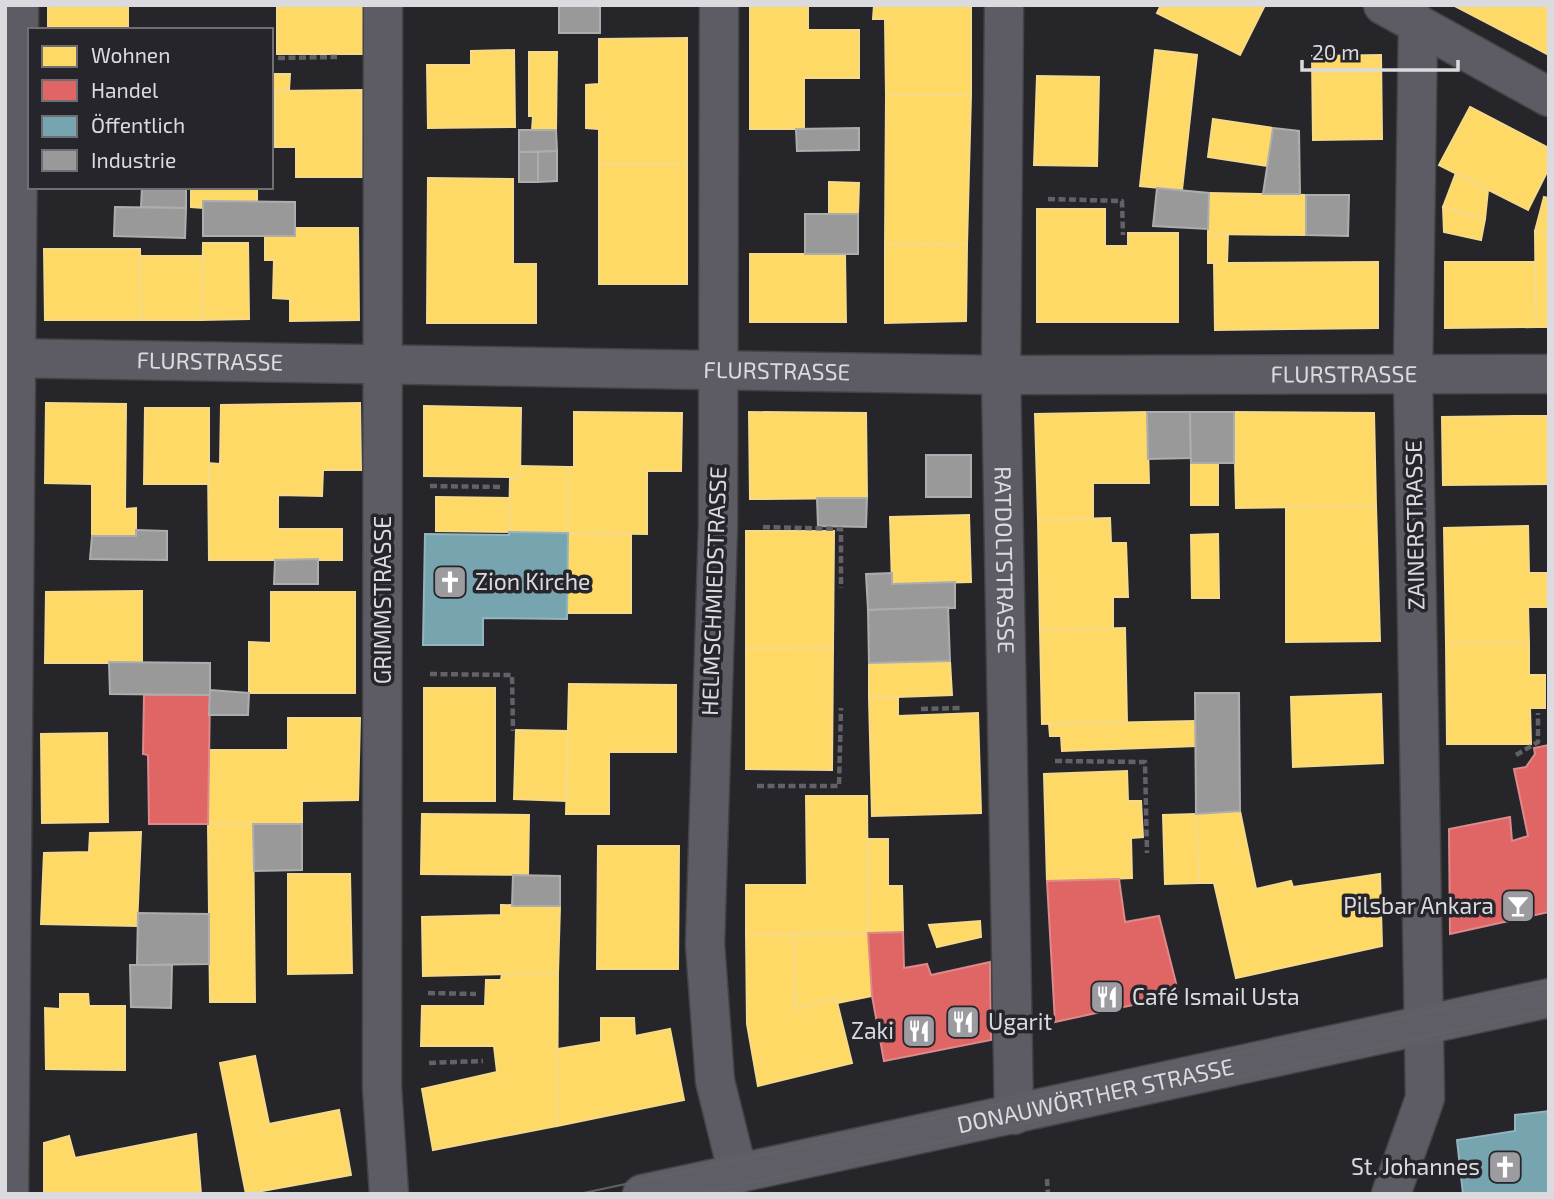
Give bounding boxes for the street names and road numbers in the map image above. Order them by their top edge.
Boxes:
street label: FLURSTRASSE [136,345,284,376]
street label: FLURSTRASSE [703,355,851,385]
street label: FLURSTRASSE [1270,359,1417,388]
street label: ZAINERSTRASSE [1399,440,1429,610]
street label: HELMSCHMIEDSTRASSE [695,466,731,716]
street label: RATDOLTSTRASSE [990,466,1021,654]
street label: GRIMMSTRASSE [368,516,396,684]
street label: DONAUWÖRTHER STRASSE [954,1052,1236,1138]

